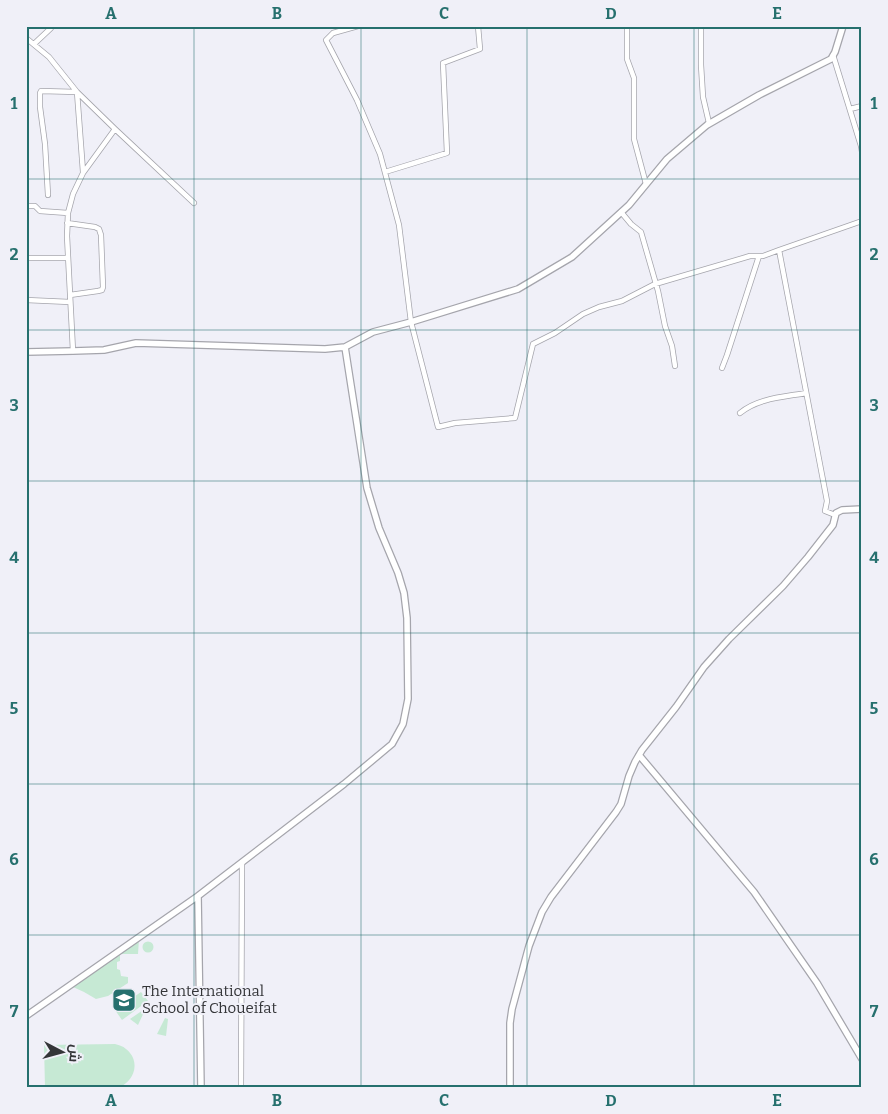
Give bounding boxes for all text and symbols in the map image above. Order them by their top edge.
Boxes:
text: A [105,4,117,23]
text: B [272,4,282,23]
text: C [439,4,449,23]
text: D [605,4,617,23]
text: E [772,4,782,23]
text: 1 [11,94,18,113]
text: 1 [871,94,878,113]
text: 2 [9,245,19,264]
text: 2 [869,245,879,264]
text: 3 [9,396,19,415]
text: 3 [869,396,879,415]
text: 4 [9,548,19,567]
text: 4 [869,548,879,567]
text: 5 [10,699,19,718]
text: 5 [870,699,879,718]
text: 6 [9,850,19,869]
text: 6 [869,850,879,869]
place label: The International School of Choueifat [142,982,277,1017]
school or university icon: The International School of Choueifat [111,987,137,1013]
text: 7 [10,1002,19,1021]
text: 7 [870,1002,879,1021]
north arrow [38,1026,88,1076]
text: ش [65,1043,84,1063]
text: A [105,1091,117,1110]
text: B [272,1091,282,1110]
text: C [439,1091,449,1110]
text: D [605,1091,617,1110]
text: E [772,1091,782,1110]

